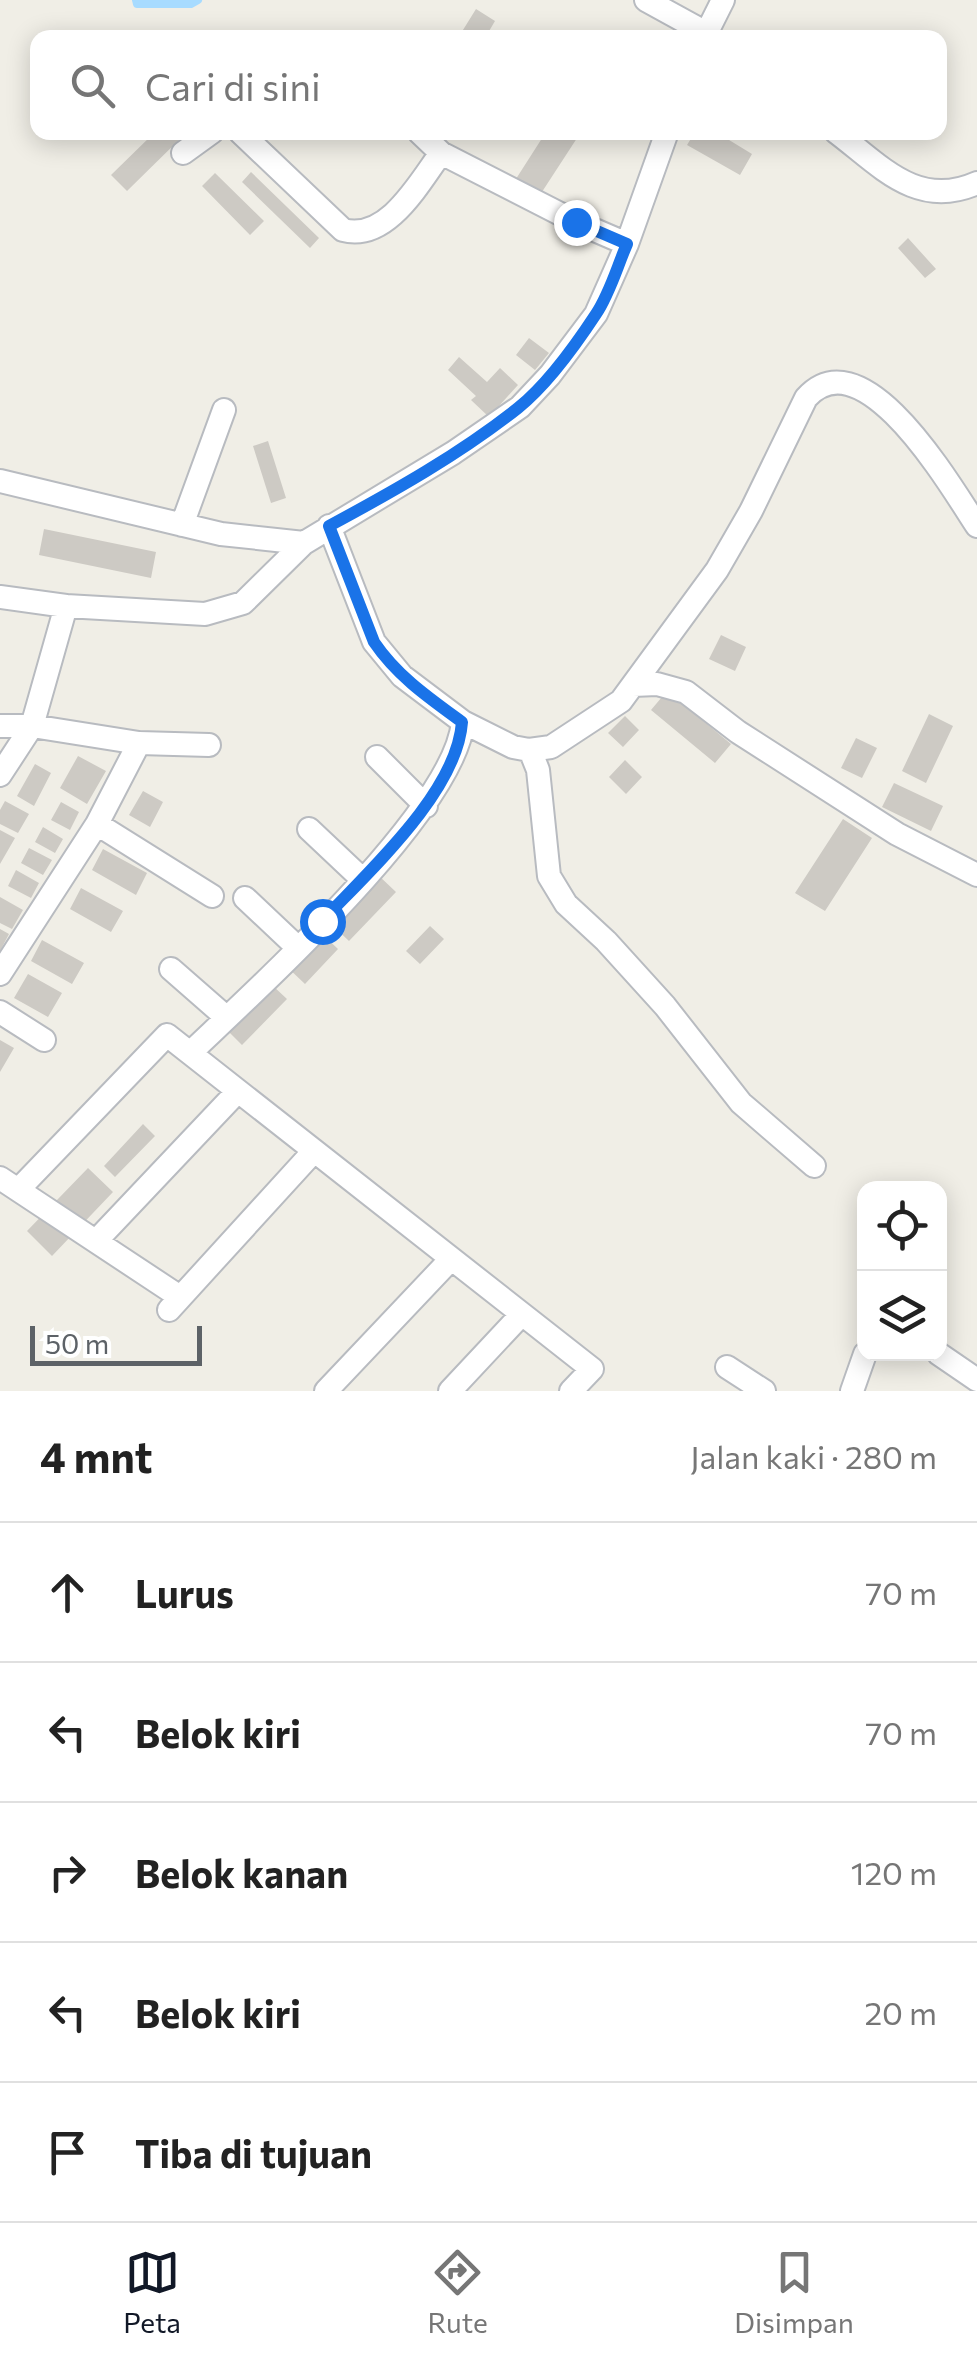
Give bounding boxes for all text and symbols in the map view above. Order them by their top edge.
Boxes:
search box [30,30,947,140]
icon: search [65,58,120,113]
text: Cari di sini [145,62,321,109]
route end [554,200,600,246]
route start [300,899,346,945]
map controls [857,1181,947,1361]
button: locate [857,1181,947,1271]
button: layers [857,1271,947,1361]
scale bar [30,1321,202,1366]
text: 50 m [45,1326,109,1360]
text: 4 mnt [40,1430,152,1482]
text: Jalan kaki · 280 m [690,1436,937,1476]
icon: ahead [40,1565,95,1620]
text: Lurus [135,1569,234,1616]
text: 70 m [865,1572,937,1612]
icon: left [40,1705,95,1760]
text: Belok kiri [135,1709,301,1756]
text: 70 m [865,1712,937,1752]
icon: right [40,1845,95,1900]
text: Belok kanan [135,1849,348,1896]
text: 120 m [851,1852,937,1892]
icon: left [40,1985,95,2040]
text: Belok kiri [135,1989,301,2036]
text: 20 m [864,1992,937,2032]
icon: arrive [40,2125,95,2180]
text: Tiba di tujuan [135,2129,372,2176]
tab: Peta [123,2245,181,2339]
tab: Rute [428,2245,488,2339]
tab: Disimpan [734,2245,854,2339]

